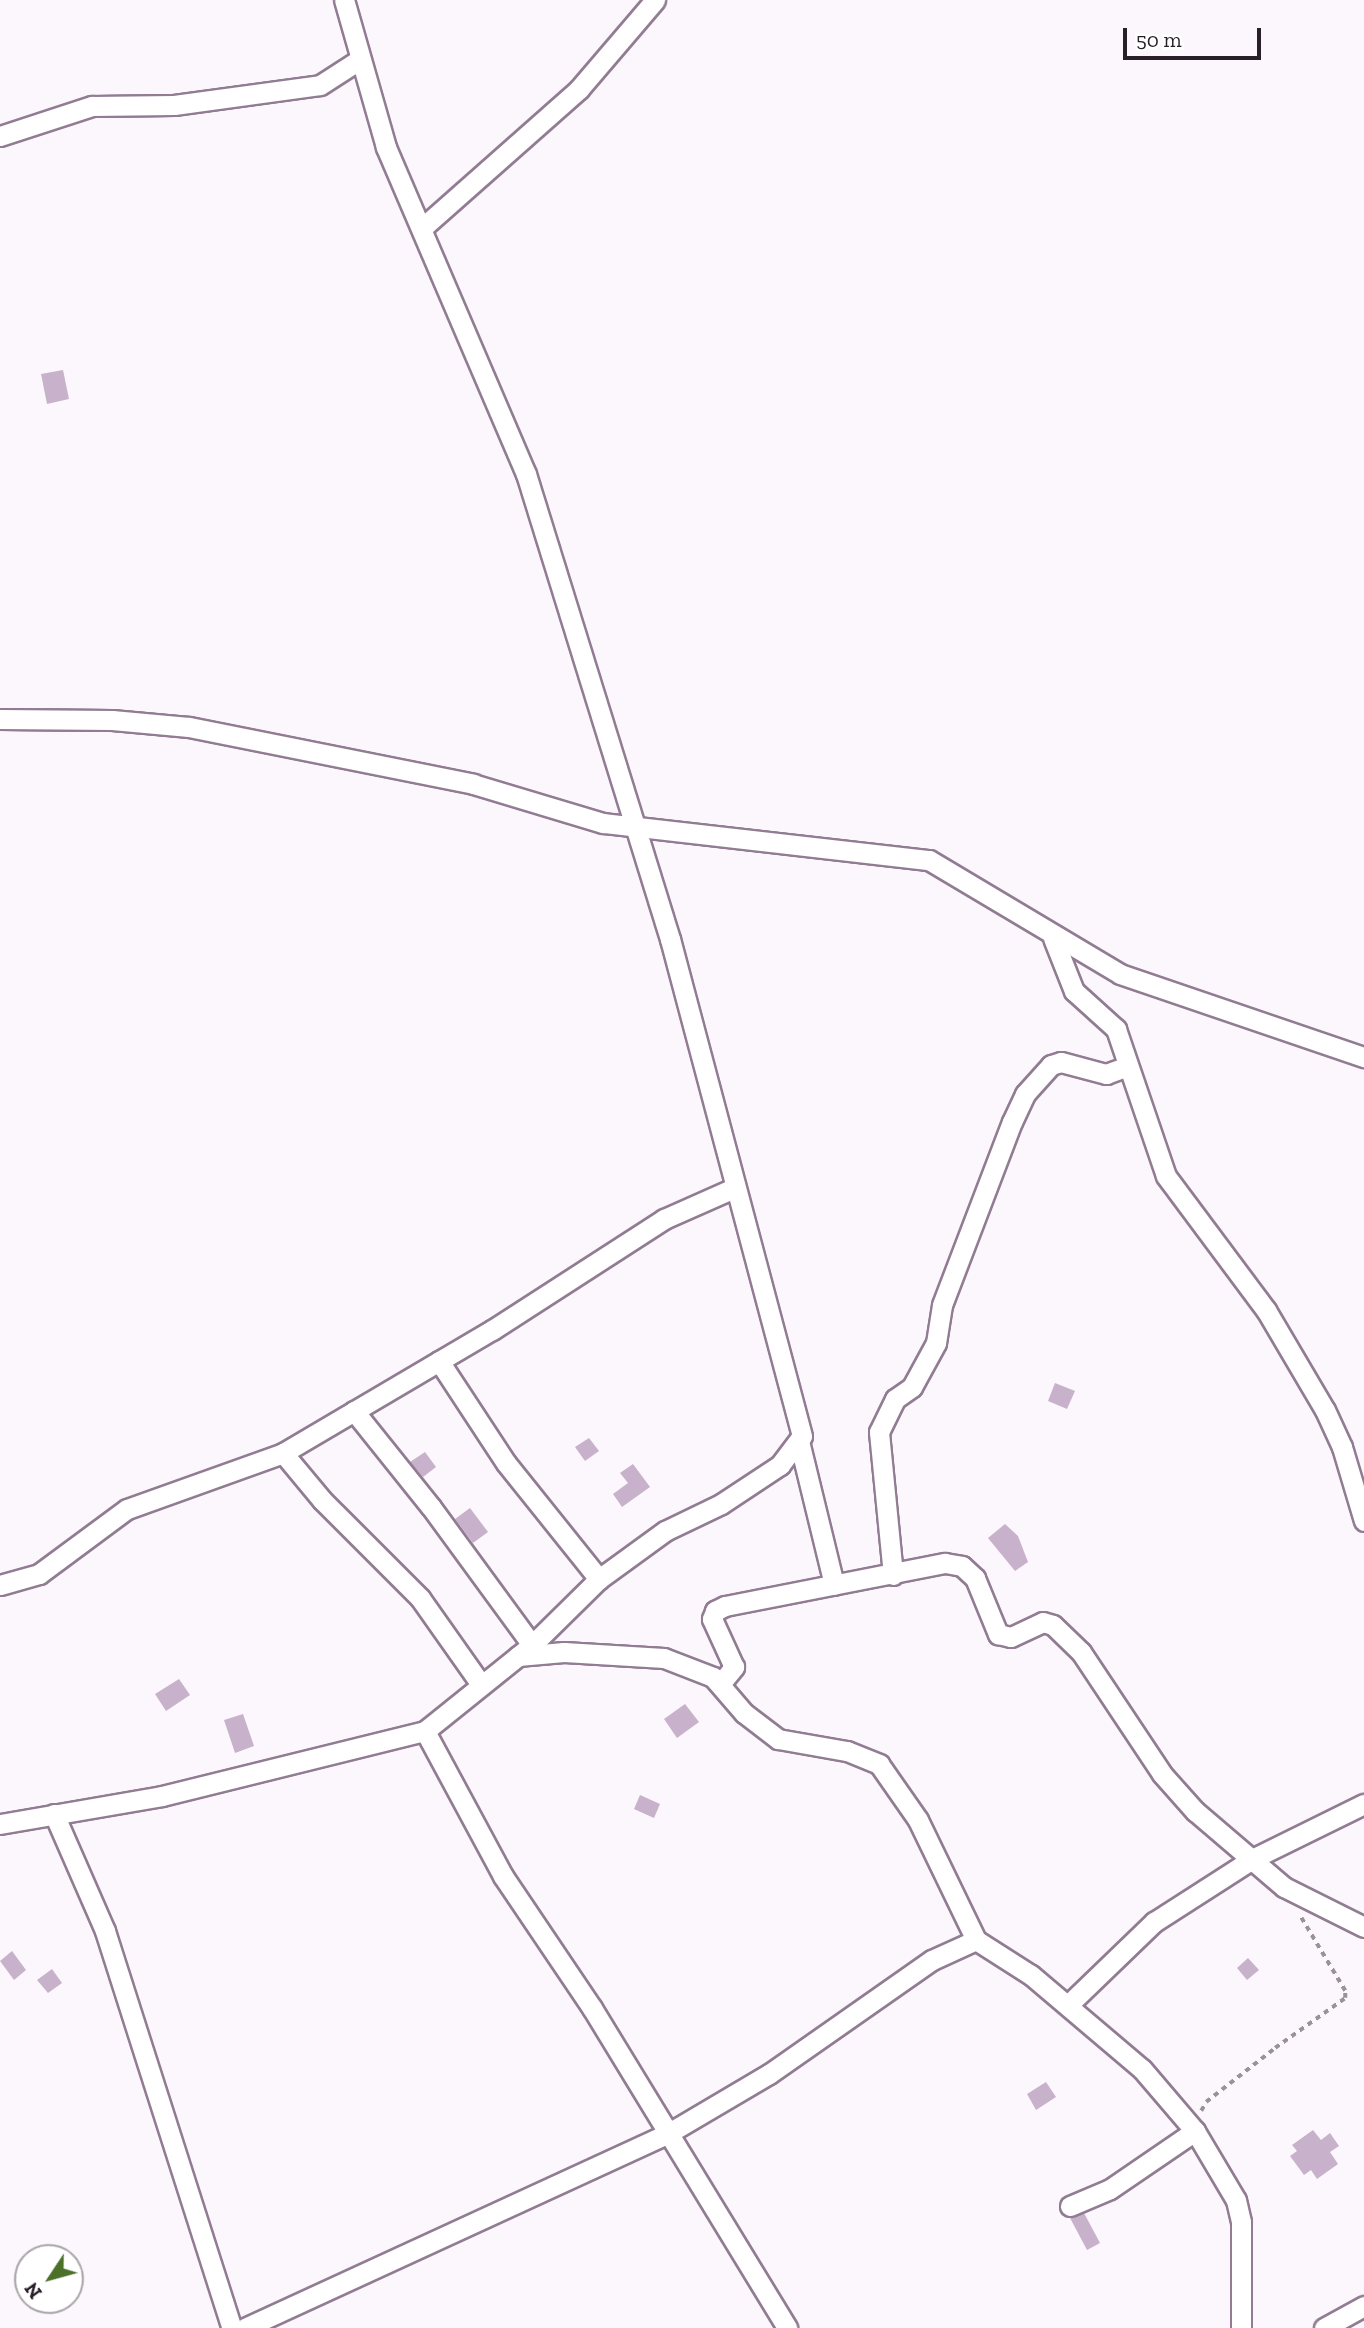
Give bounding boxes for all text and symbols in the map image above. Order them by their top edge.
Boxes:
scale bar [1126,14,1264,58]
text: 50 m [1136,27,1182,52]
north arrow [14,2244,84,2314]
text: N [20,2278,47,2303]

